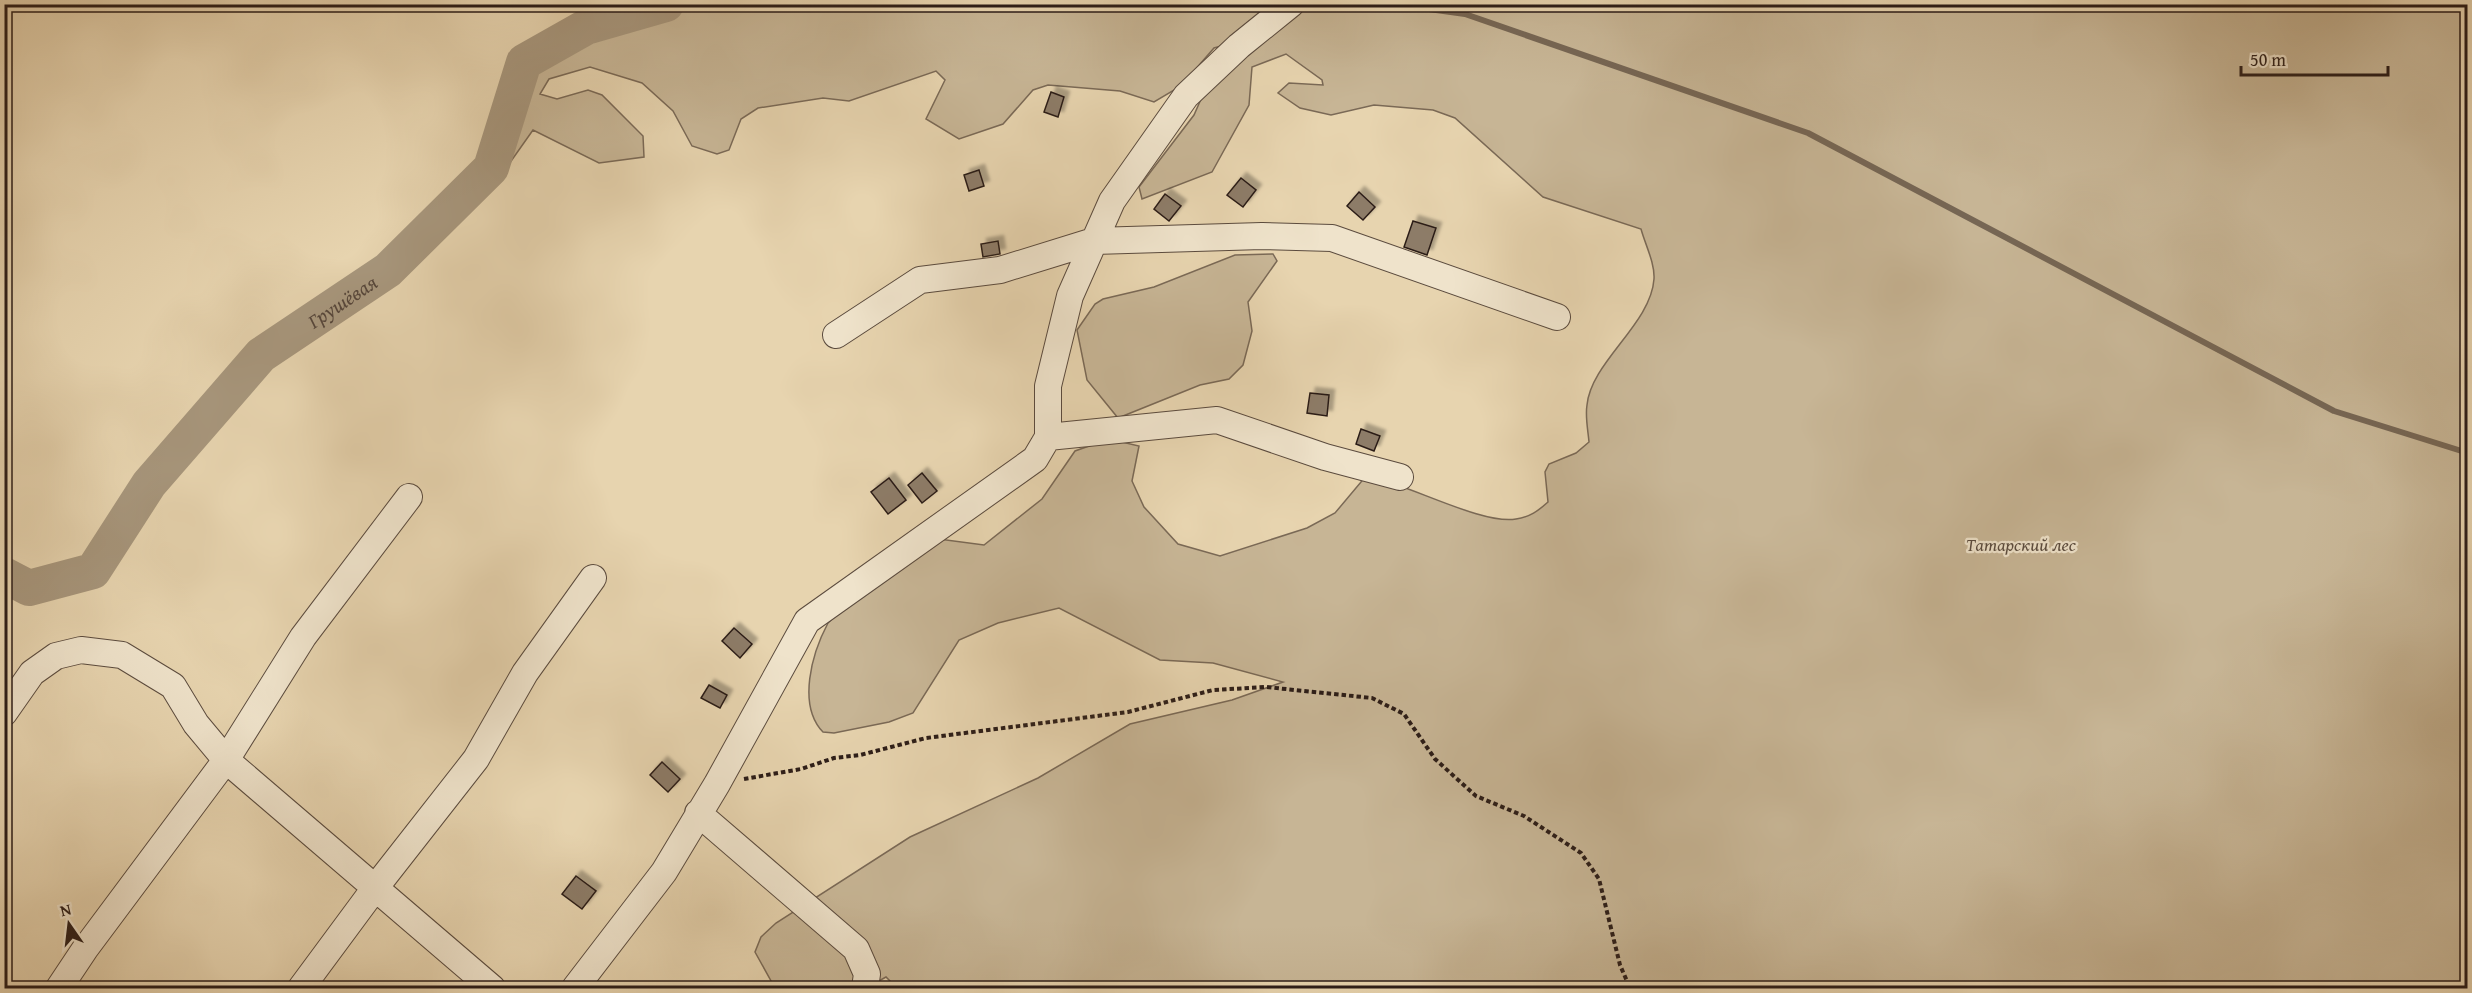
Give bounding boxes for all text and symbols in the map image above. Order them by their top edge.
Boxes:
scale bar [2241,39,2388,77]
text: 50 m [2250,46,2286,73]
water label: Грушёвая [300,267,383,335]
park label: Татарский лес [1966,531,2077,558]
north arrow [39,894,99,954]
text: N [57,896,74,922]

